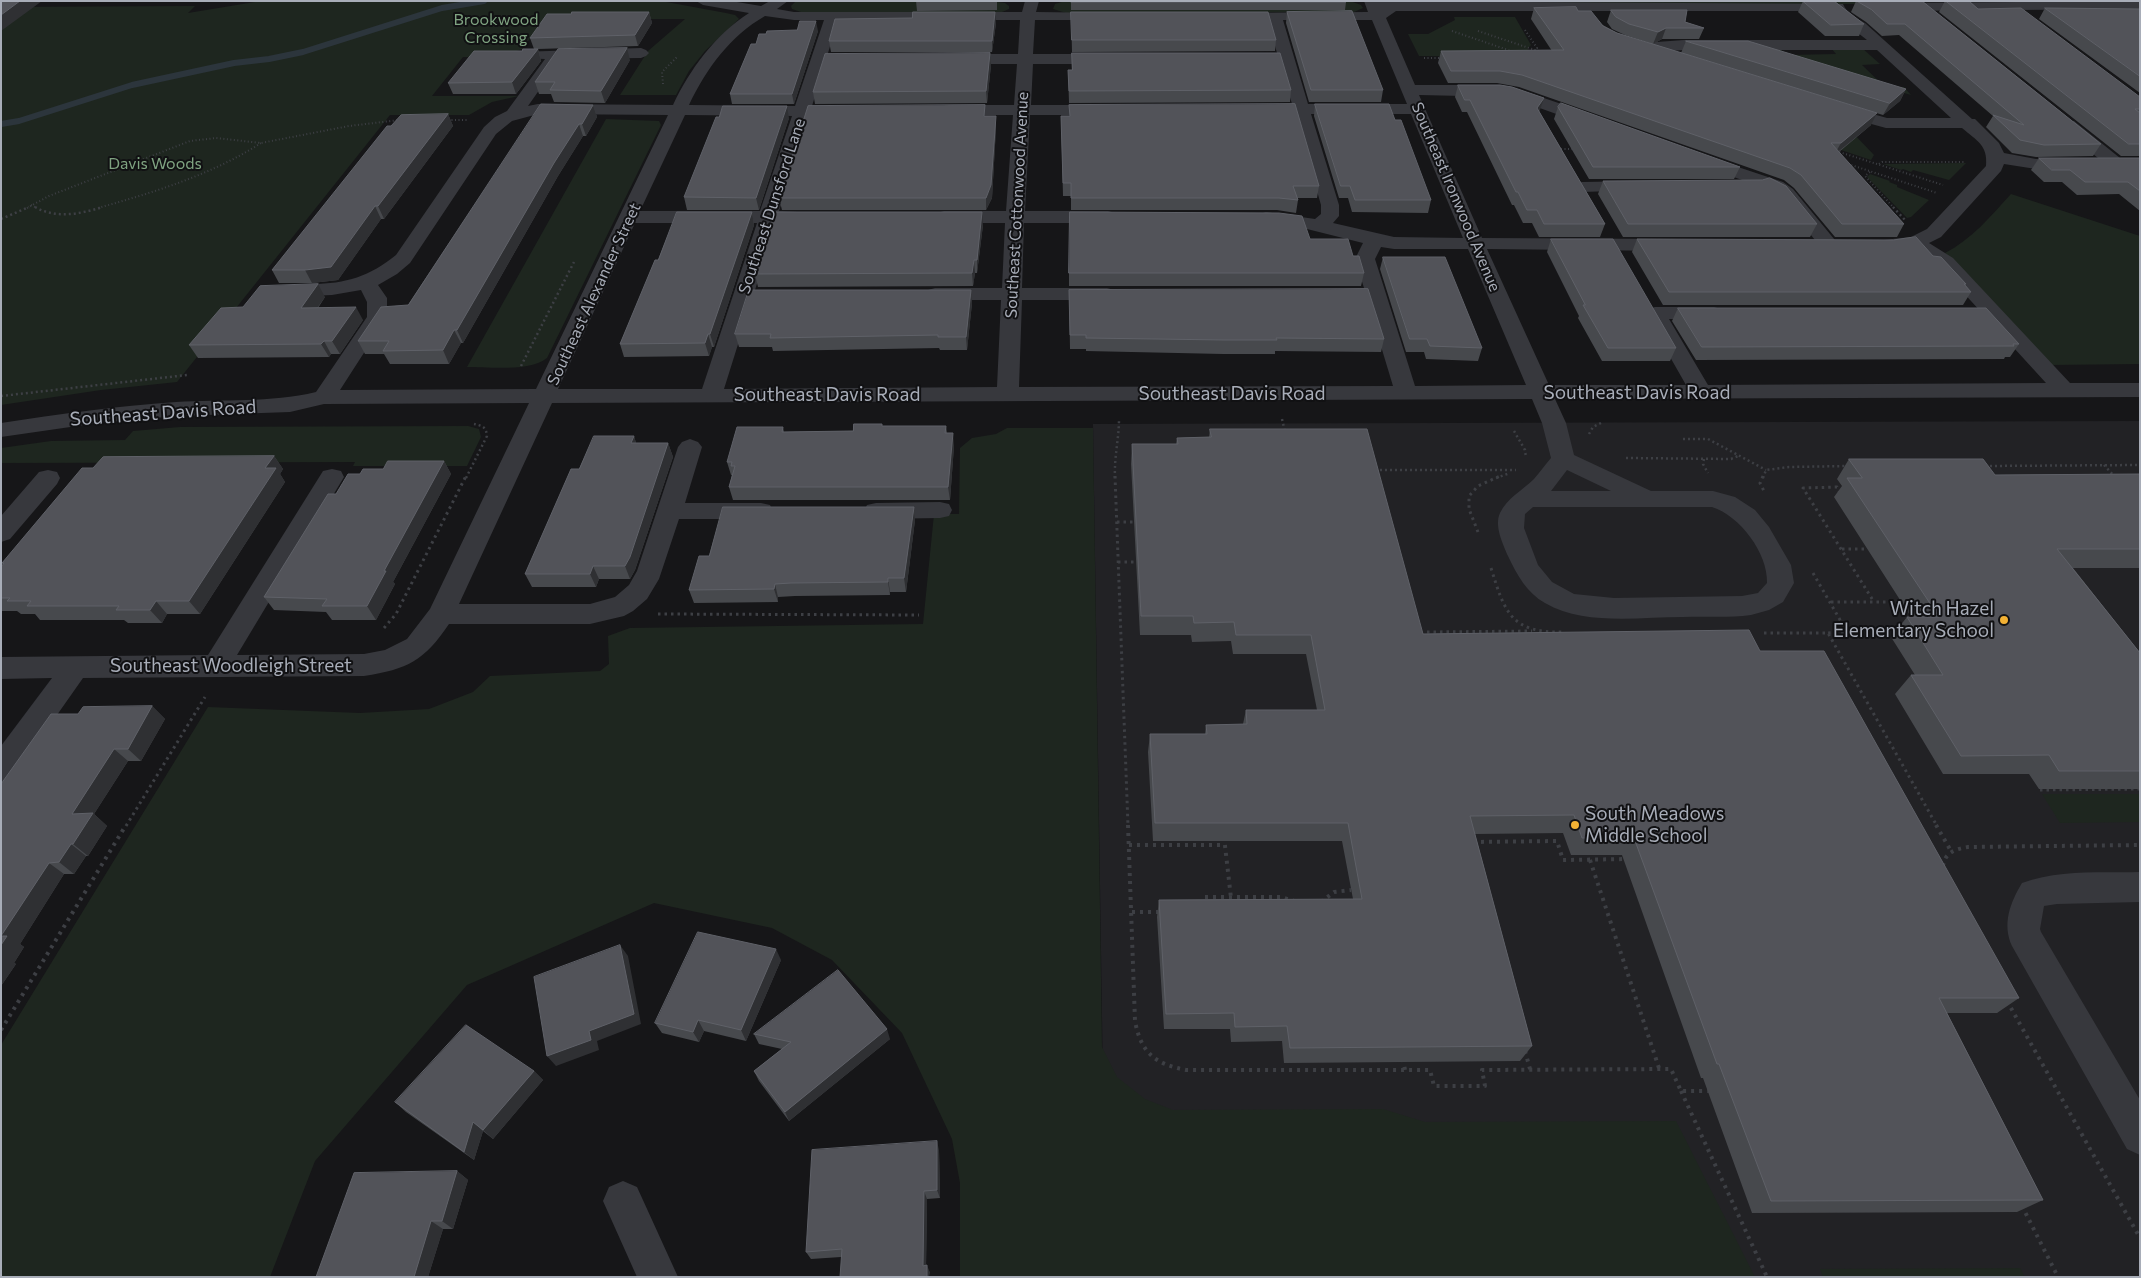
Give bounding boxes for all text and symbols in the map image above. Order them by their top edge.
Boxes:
park label: Brookwood Crossing [453,10,539,48]
street label: Southeast Cottonwood Avenue [1001,91,1033,319]
street label: Southeast Ironwood Avenue [1407,99,1505,295]
street label: Southeast Dunsford Lane [735,116,809,296]
park label: Davis Woods [108,154,202,174]
street label: Southeast Alexander Street [543,200,645,388]
street label: Southeast Davis Road [1544,382,1730,404]
street label: Southeast Davis Road [1139,383,1325,405]
street label: Southeast Davis Road [734,384,920,406]
street label: Southeast Davis Road [69,395,257,431]
place label: Witch Hazel Elementary School [1833,598,1994,642]
marker: Witch Hazel Elementary School [1998,614,2010,626]
street label: Southeast Woodleigh Street [110,655,352,677]
place label: South Meadows Middle School [1585,803,1724,847]
marker: South Meadows Middle School [1569,819,1581,831]

